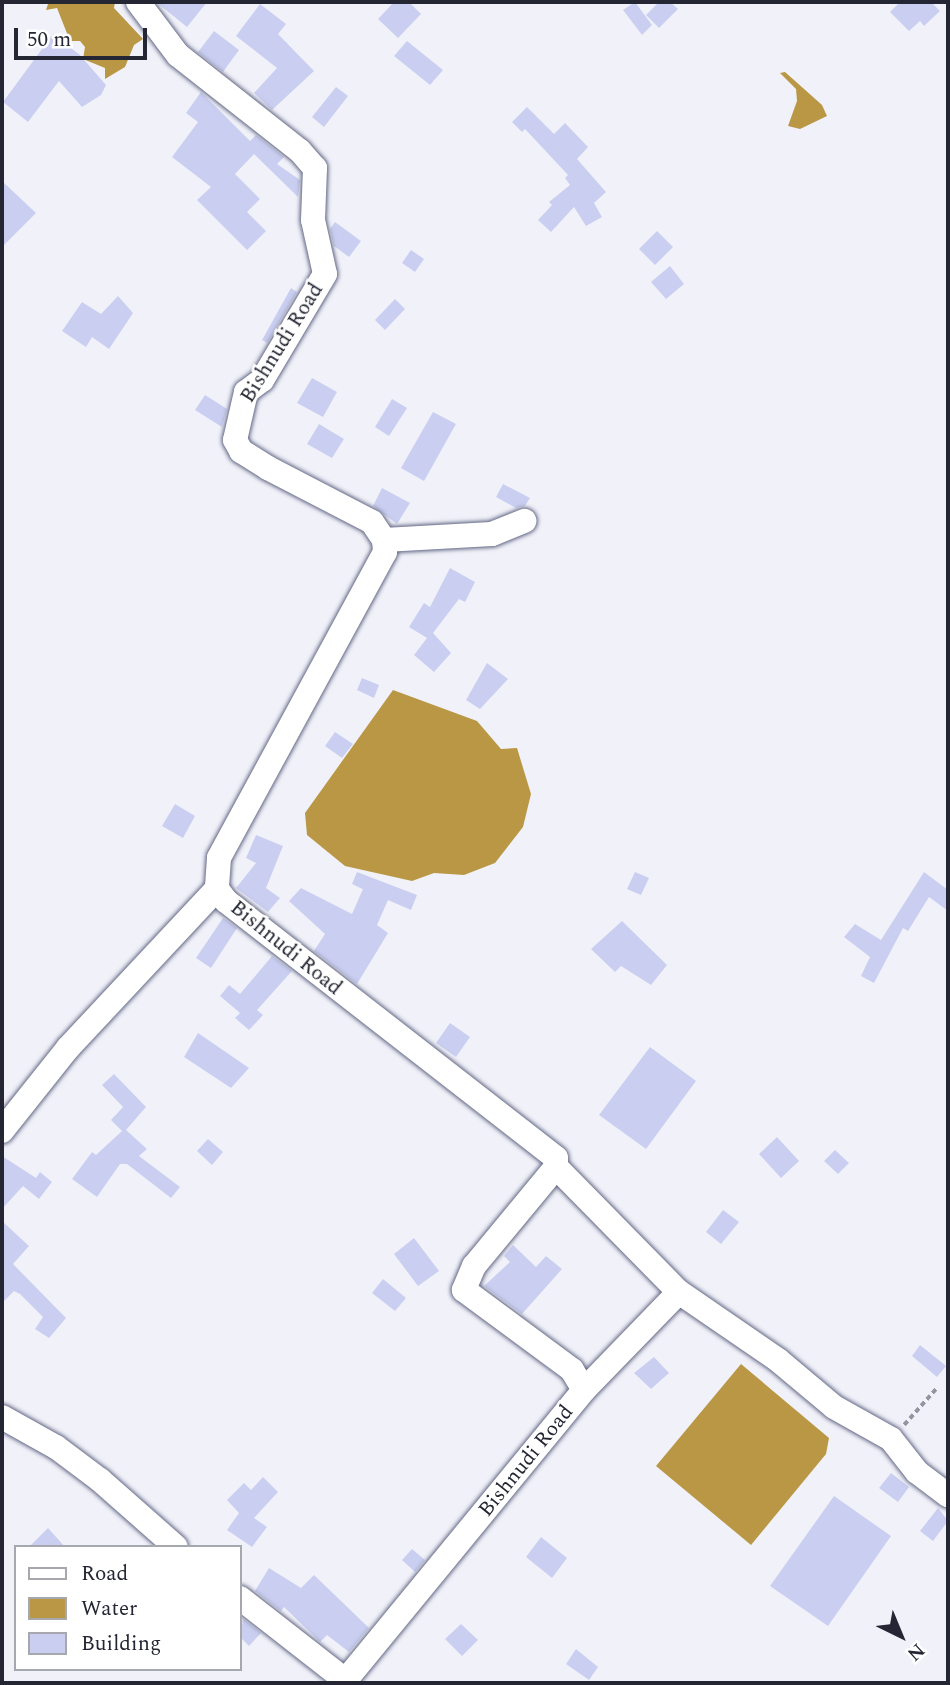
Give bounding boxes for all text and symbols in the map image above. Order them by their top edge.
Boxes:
scale bar [18,14,150,58]
text: 50 m [27,24,71,56]
street label: Bishnudi Road [235,278,329,408]
street label: Bishnudi Road [225,895,347,1001]
street label: Bishnudi Road [473,1400,579,1522]
legend [14,1545,242,1671]
text: Road [81,1558,128,1590]
text: Water [81,1593,137,1625]
north arrow [866,1601,936,1671]
text: Building [81,1628,161,1660]
text: N [900,1636,931,1668]

